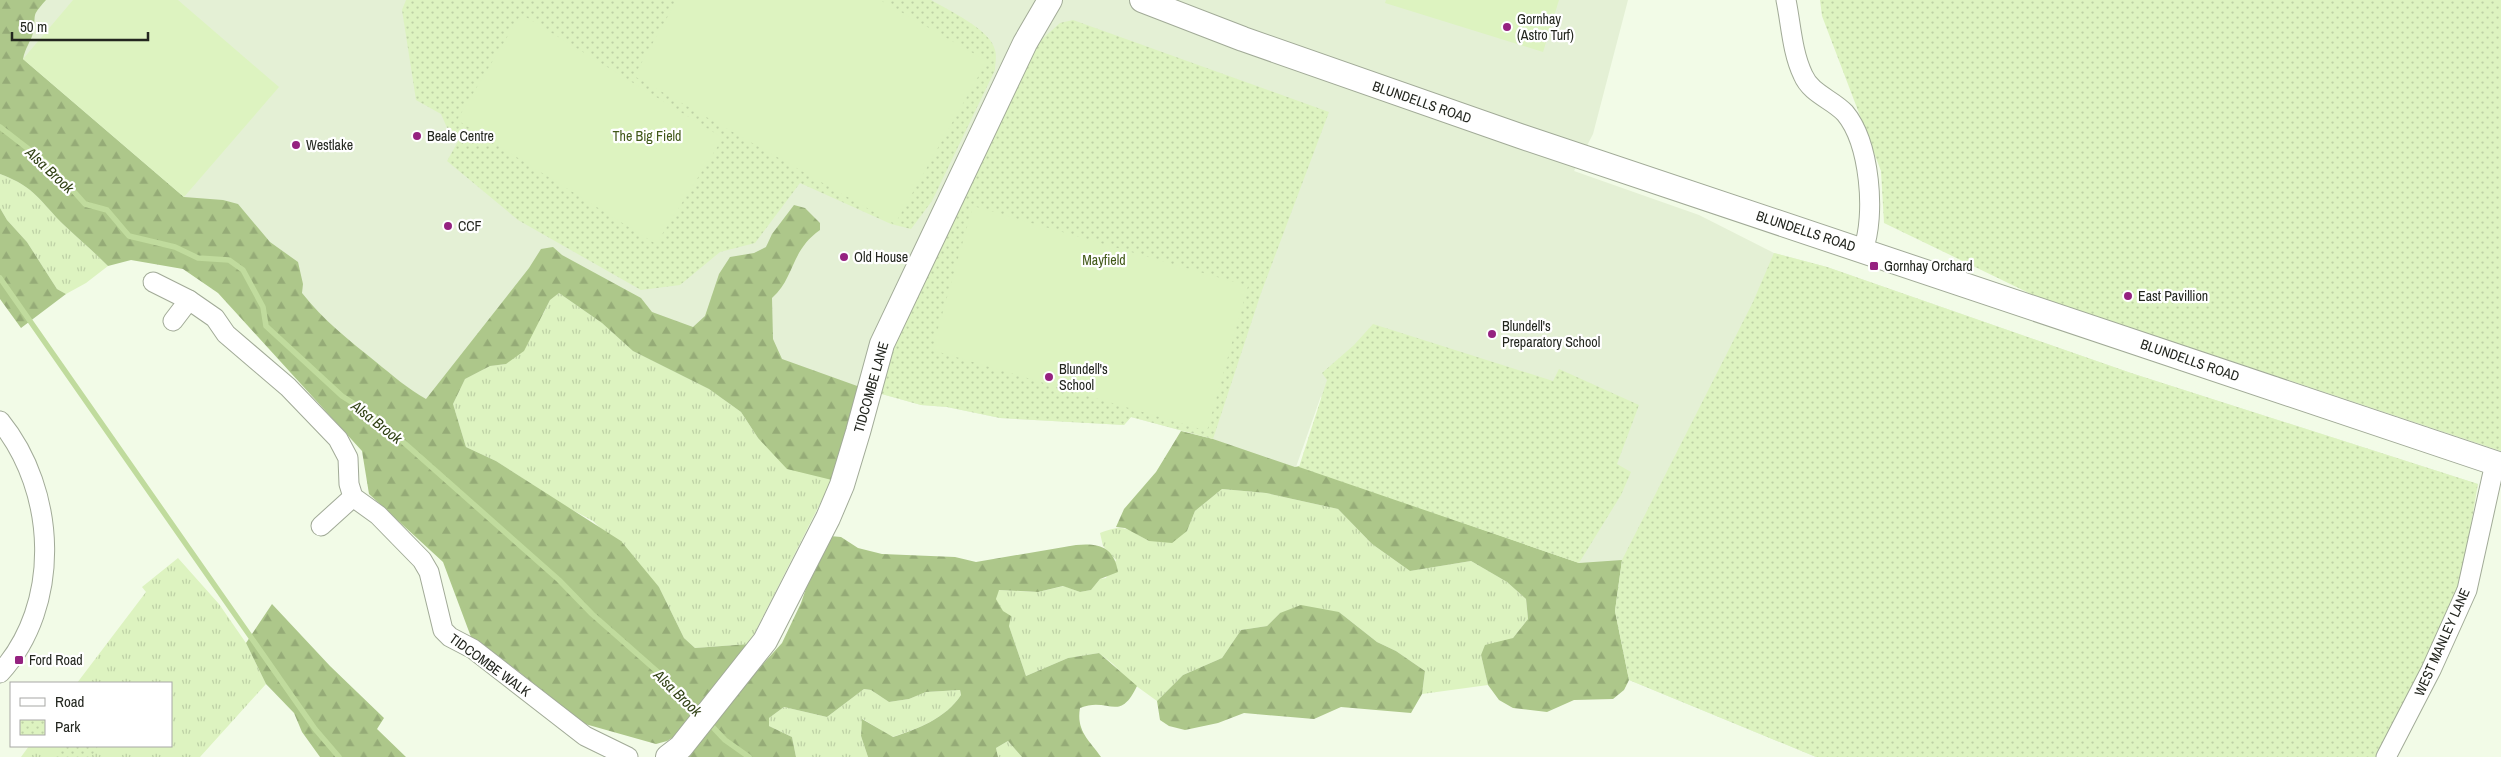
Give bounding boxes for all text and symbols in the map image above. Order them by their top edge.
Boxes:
scale bar [12,10,149,42]
place label: Gornhay (Astro Turf) [1517,10,1574,44]
text: 50 m [20,16,47,37]
marker: Gornhay (Astro Turf) [1501,21,1513,33]
street label: BLUNDELLS ROAD [1370,77,1474,127]
place label: Beale Centre [427,127,494,145]
park label: The Big Field [613,127,681,145]
marker: Beale Centre [411,130,423,142]
place label: Westlake [306,136,353,154]
marker: Westlake [290,139,302,151]
water label: Alsa Brook [20,141,80,199]
street label: BLUNDELLS ROAD [1754,206,1858,256]
place label: CCF [458,217,482,235]
marker: CCF [442,220,454,232]
place label: Old House [854,248,908,266]
marker: Old House [838,251,850,263]
park label: Mayfield [1082,251,1126,269]
place label: Gornhay Orchard [1884,257,1973,275]
marker: Gornhay Orchard [1868,260,1880,272]
place label: East Pavillion [2138,287,2208,305]
marker: East Pavillion [2122,290,2134,302]
place label: Blundell's Preparatory School [1502,317,1600,351]
marker: Blundell's Preparatory School [1486,328,1498,340]
street label: BLUNDELLS ROAD [2138,335,2242,385]
street label: TIDCOMBE LANE [849,339,893,435]
place label: Blundell's School [1059,360,1108,394]
marker: Blundell's School [1043,371,1055,383]
water label: Alsa Brook [346,395,408,449]
street label: WEST MANLEY LANE [2410,585,2474,699]
street label: TIDCOMBE WALK [446,630,534,701]
place label: Ford Road [29,651,83,669]
marker: Ford Road [13,654,25,666]
water label: Alsa Brook [649,664,707,722]
legend [10,682,172,747]
text: Road [55,691,84,712]
text: Park [55,716,81,737]

